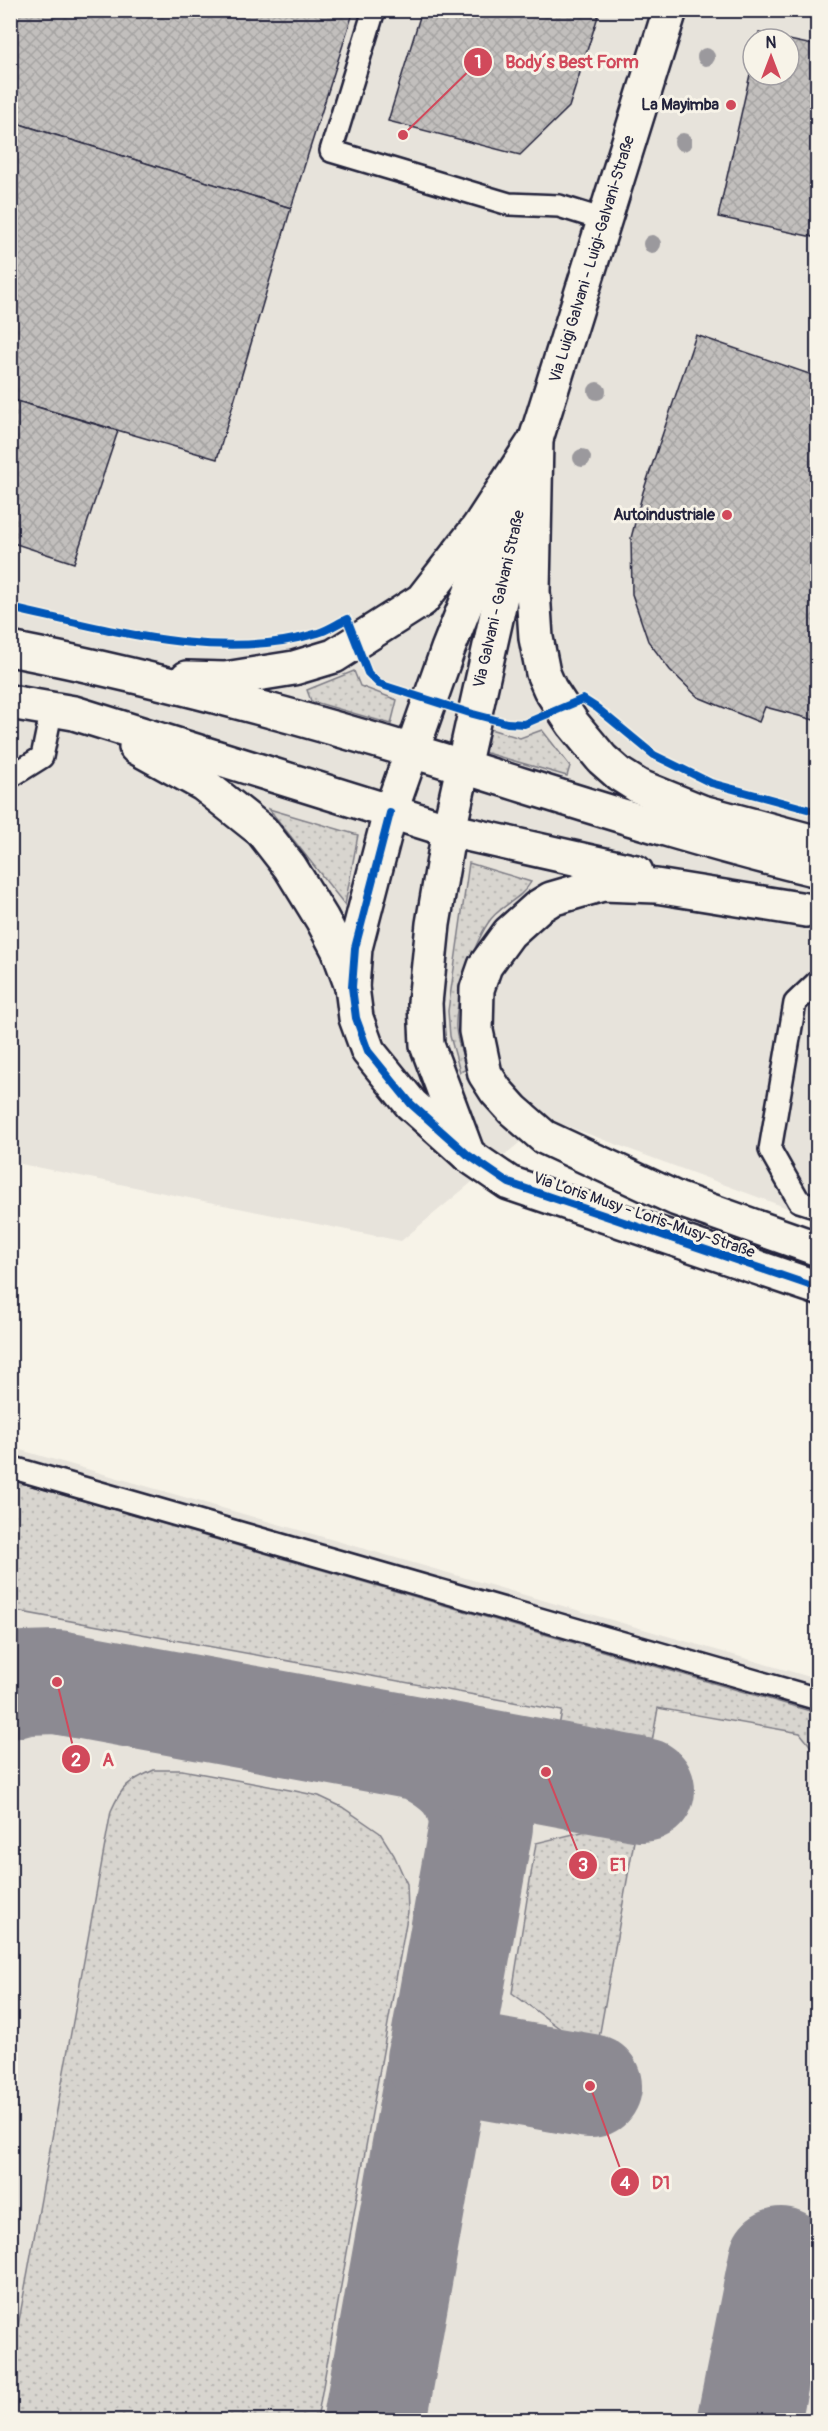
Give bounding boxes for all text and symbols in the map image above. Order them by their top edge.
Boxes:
north arrow [741,27,801,87]
text: N [766,33,777,53]
callout: Body´s Best Form [463,44,651,80]
text: 1 [474,51,482,74]
text: Body´s Best Form [505,51,639,74]
place label: La Mayimba [641,95,720,115]
marker: La Mayimba [724,98,738,112]
street label: Via Luigi Galvani - Luigi-Galvani-Straße [545,133,639,385]
place label: Autoindustriale [613,505,716,525]
street label: Via Galvani - Galvani Straße [469,508,529,690]
marker: Autoindustriale [720,508,734,522]
street label: Via Loris Musy - Loris-Musy-Straße [530,1168,758,1263]
callout: A [61,1741,126,1777]
text: 2 [71,1749,81,1772]
text: A [102,1749,114,1772]
callout: E1 [568,1847,638,1883]
text: 3 [578,1854,588,1877]
text: E1 [610,1854,626,1877]
callout: D1 [610,2164,682,2200]
text: 4 [620,2172,631,2195]
text: D1 [652,2172,670,2195]

